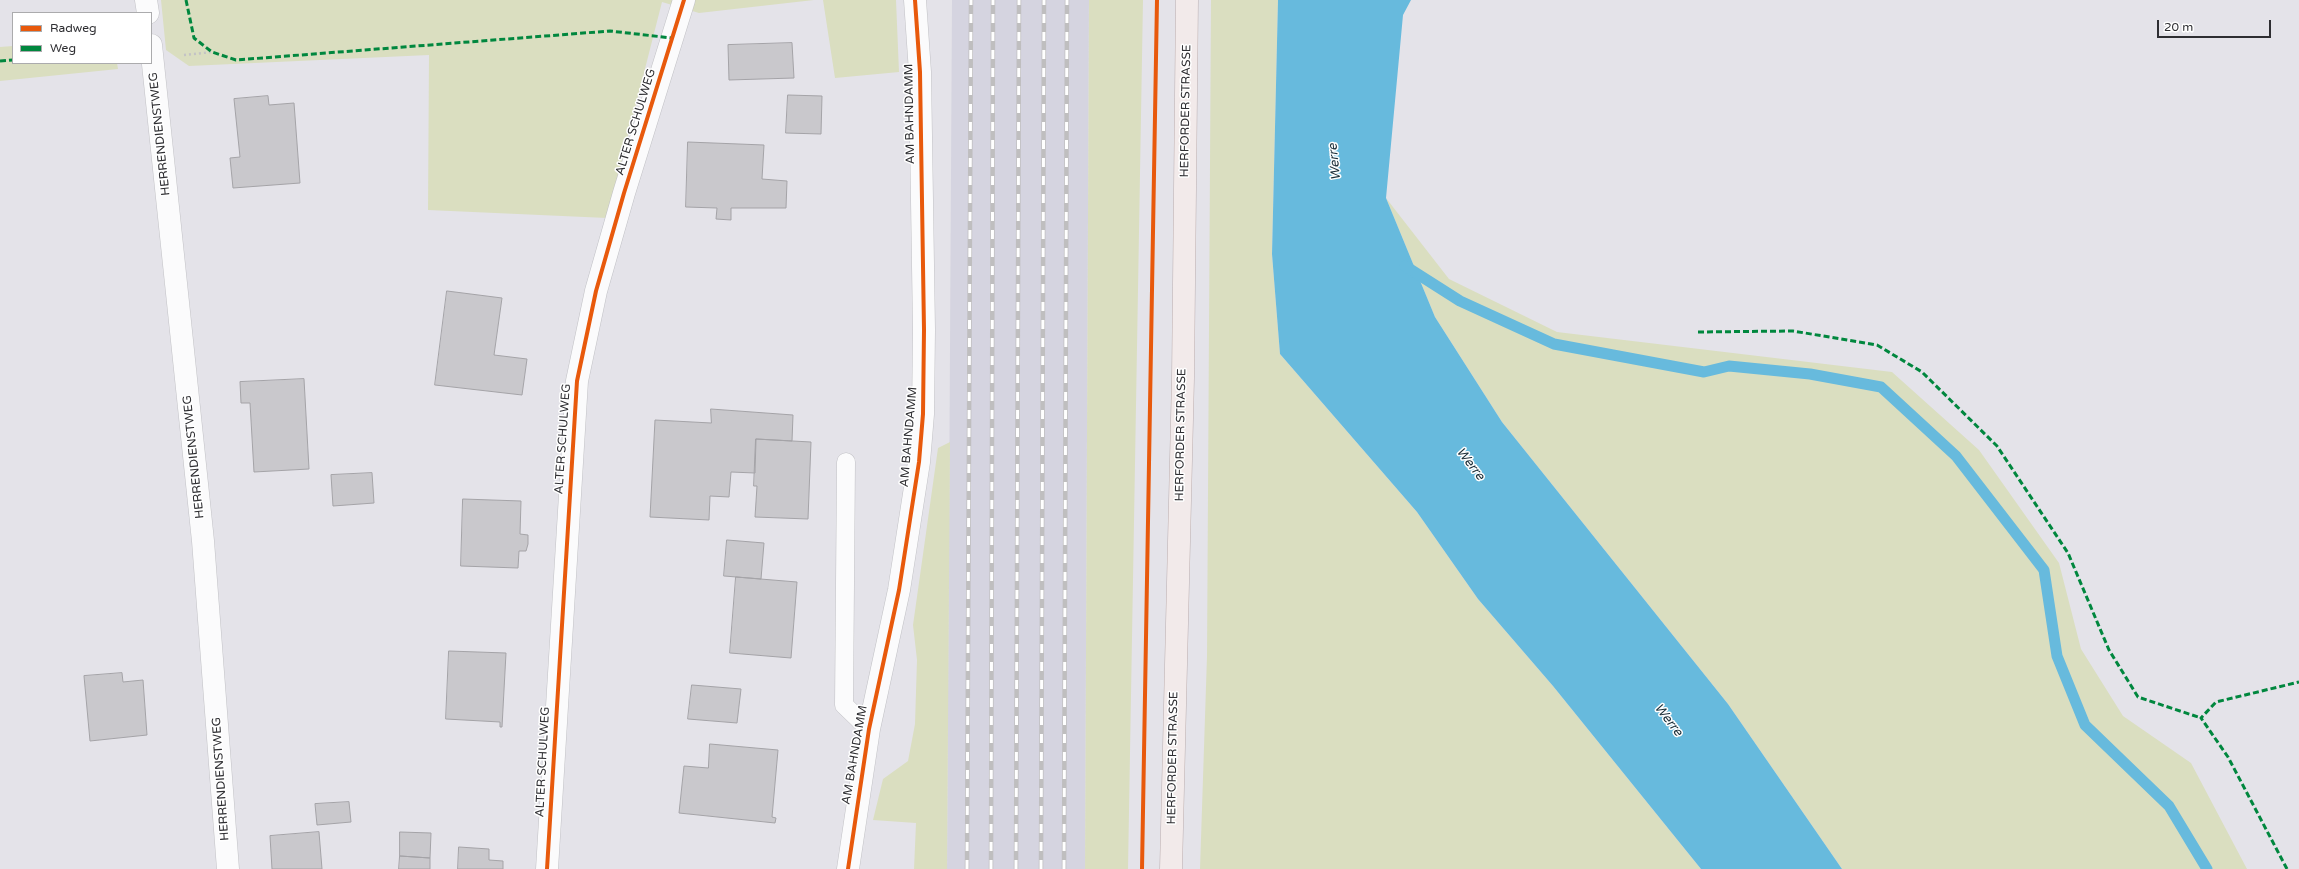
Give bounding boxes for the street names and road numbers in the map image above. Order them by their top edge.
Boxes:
street label: HERFORDER STRASSE [1178,44,1194,178]
street label: AM BAHNDAMM [902,64,918,164]
street label: ALTER SCHULWEG [613,67,659,177]
street label: HERRENDIENSTWEG [146,72,174,196]
street label: HERFORDER STRASSE [1173,368,1189,502]
street label: ALTER SCHULWEG [552,383,574,495]
street label: AM BAHNDAMM [897,386,921,488]
street label: HERRENDIENSTWEG [180,395,208,519]
street label: HERFORDER STRASSE [1165,691,1181,825]
street label: AM BAHNDAMM [839,704,871,806]
street label: ALTER SCHULWEG [533,706,553,818]
street label: HERRENDIENSTWEG [209,717,233,841]

